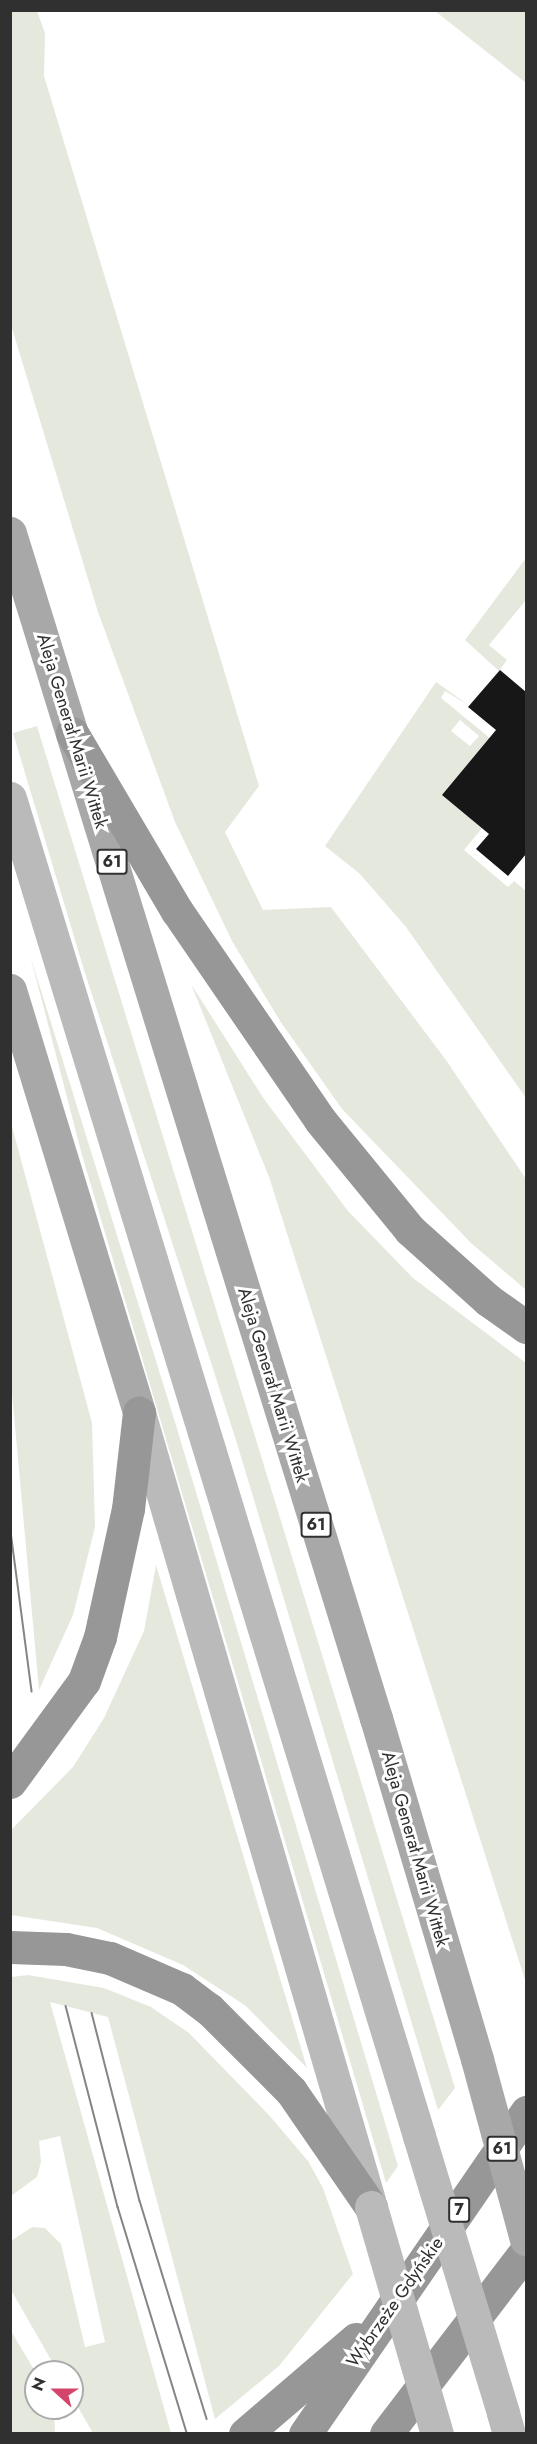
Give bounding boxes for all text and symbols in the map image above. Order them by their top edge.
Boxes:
street label: Aleja Generał Marii Wittek [32,631,112,831]
road number: 61 [96,849,128,875]
street label: Aleja Generał Marii Wittek [233,1285,313,1485]
road number: 61 [300,1512,332,1538]
street label: Aleja Generał Marii Wittek [377,1749,453,1949]
road number: 61 [486,2136,518,2162]
road number: 7 [447,2197,471,2223]
street label: Wybrzeże Gdyńskie [342,2233,448,2371]
north arrow [24,2360,84,2420]
text: N [26,2374,52,2394]

